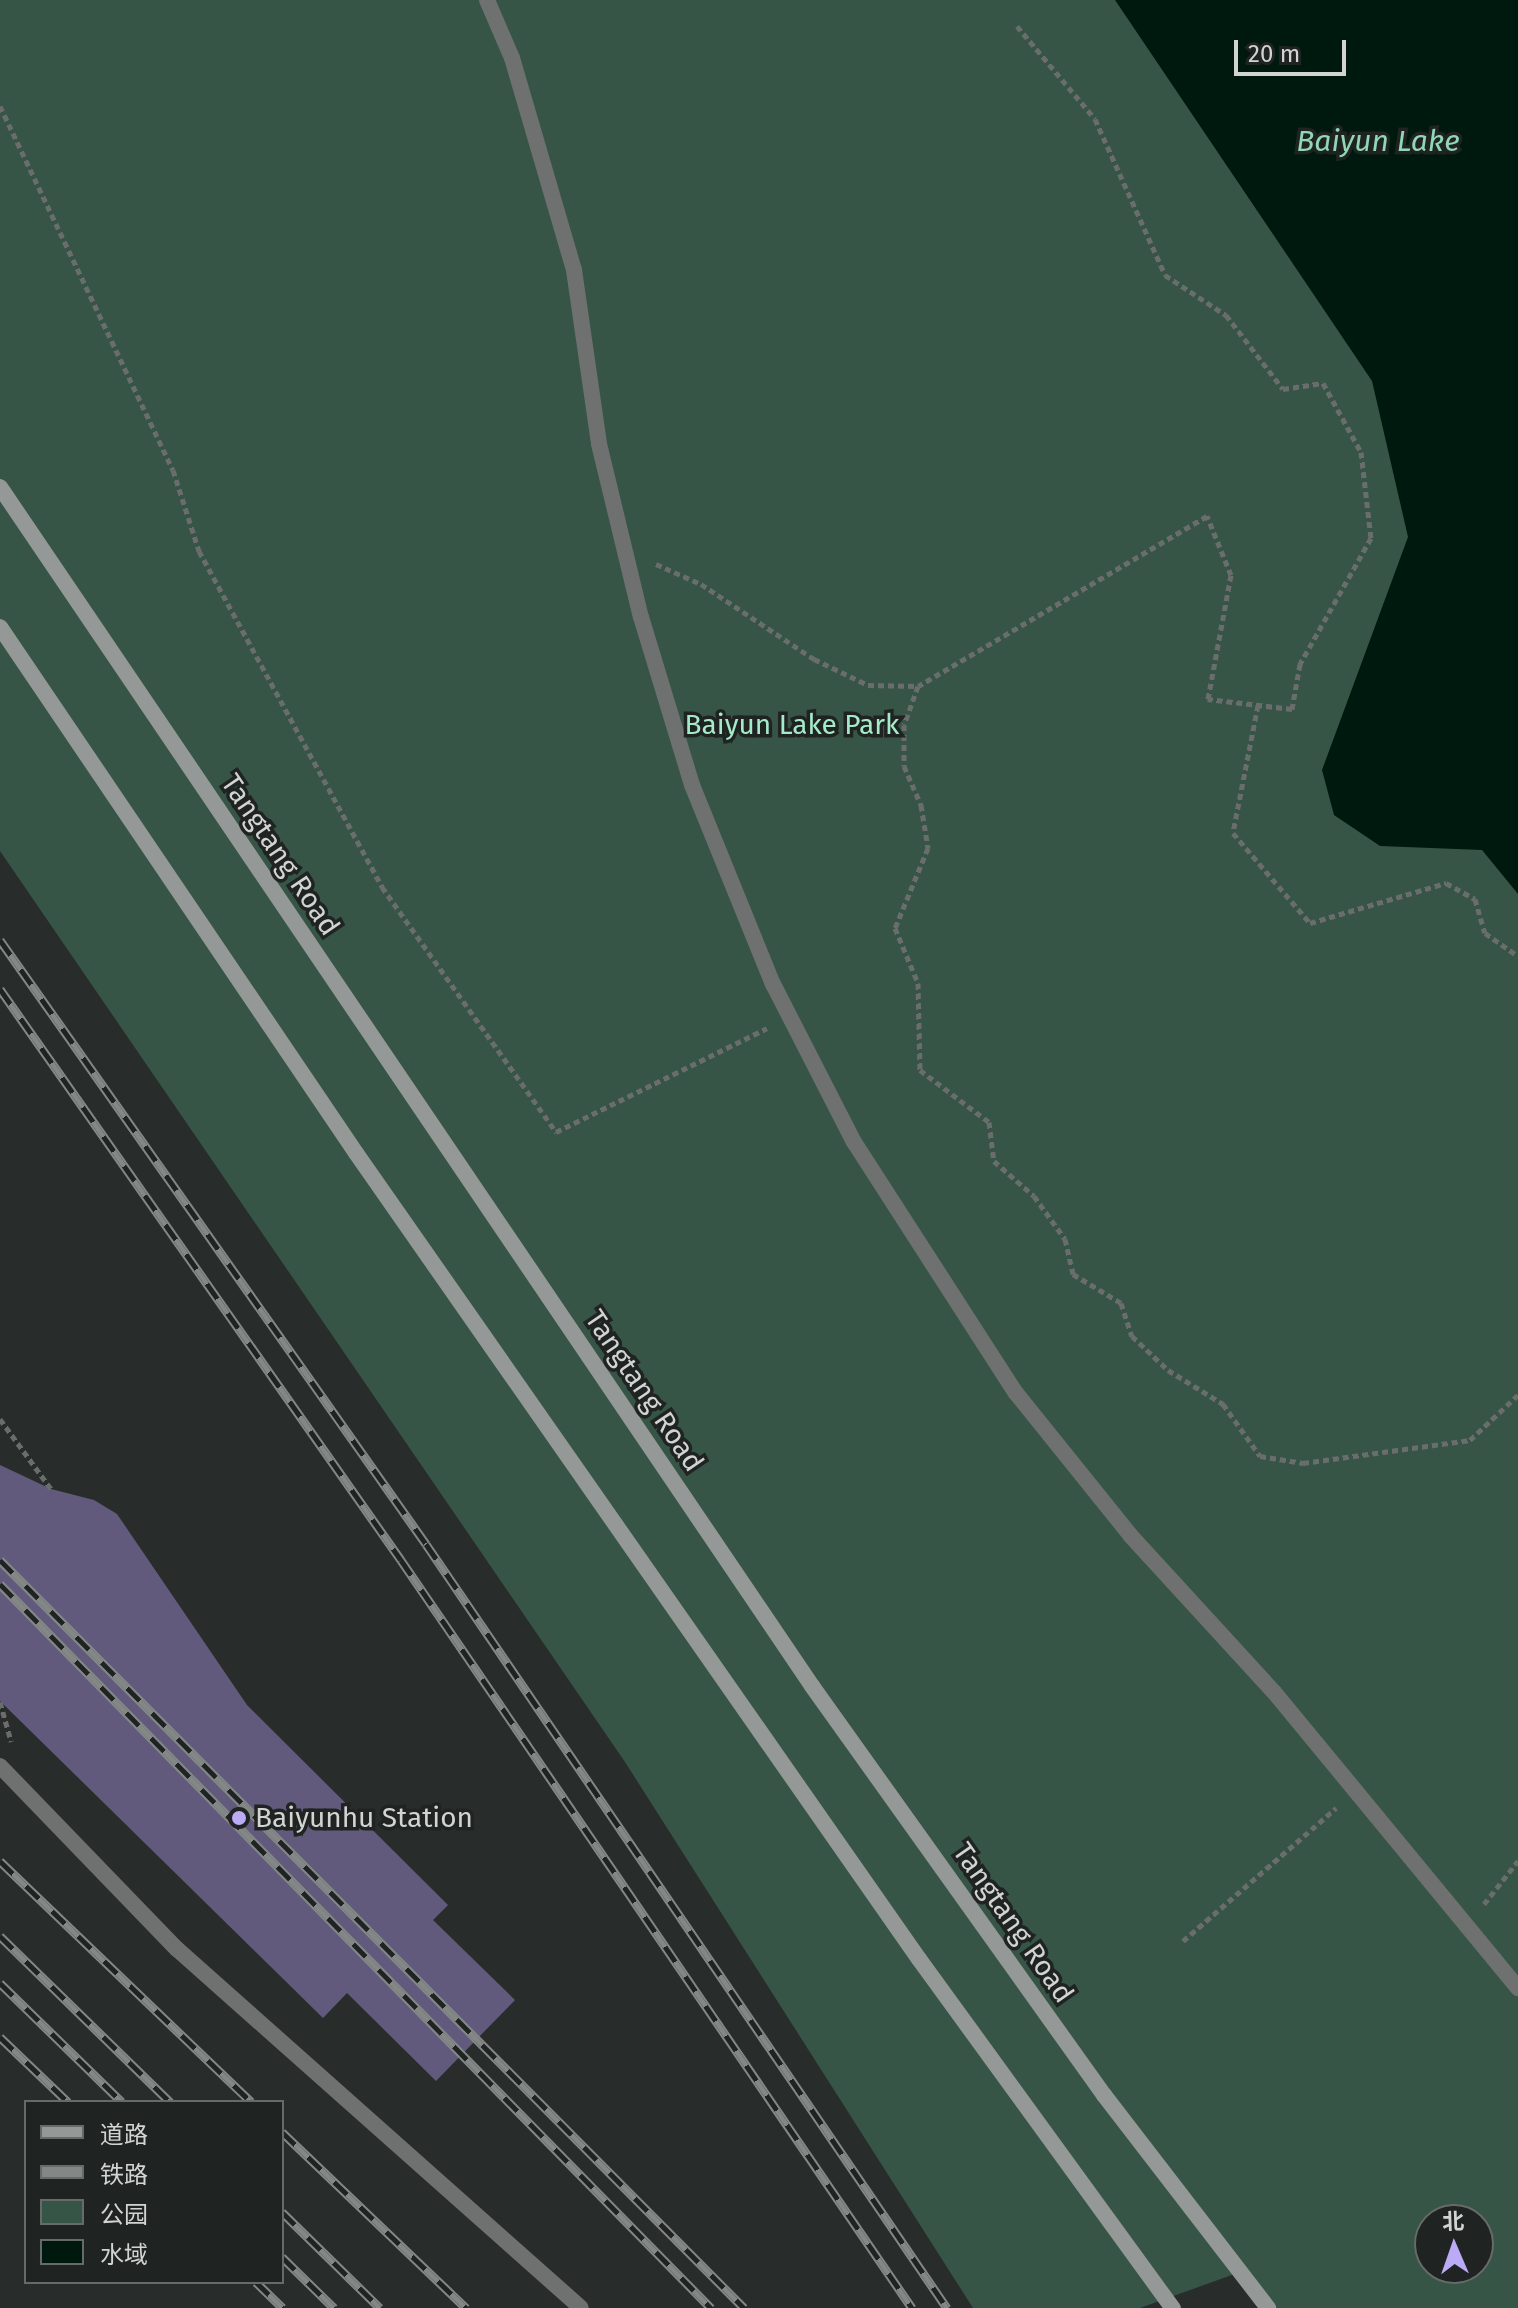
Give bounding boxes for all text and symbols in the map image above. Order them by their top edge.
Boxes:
scale bar [1238,24,1350,74]
text: 20 m [1248,40,1300,68]
water label: Baiyun Lake [1296,123,1460,159]
park label: Baiyun Lake Park [685,708,899,742]
street label: Tangtang Road [214,768,346,942]
street label: Tangtang Road [578,1304,710,1478]
place label: Baiyunhu Station [255,1801,473,1835]
marker: Baiyunhu Station [230,1809,248,1827]
street label: Tangtang Road [946,1837,1080,2009]
legend [24,2100,284,2284]
text: 道路 [100,2121,148,2149]
text: 铁路 [100,2161,148,2189]
text: 公园 [100,2201,148,2229]
north arrow [1414,2204,1494,2284]
text: 北 [1442,2208,1465,2235]
text: 水域 [100,2241,148,2269]

